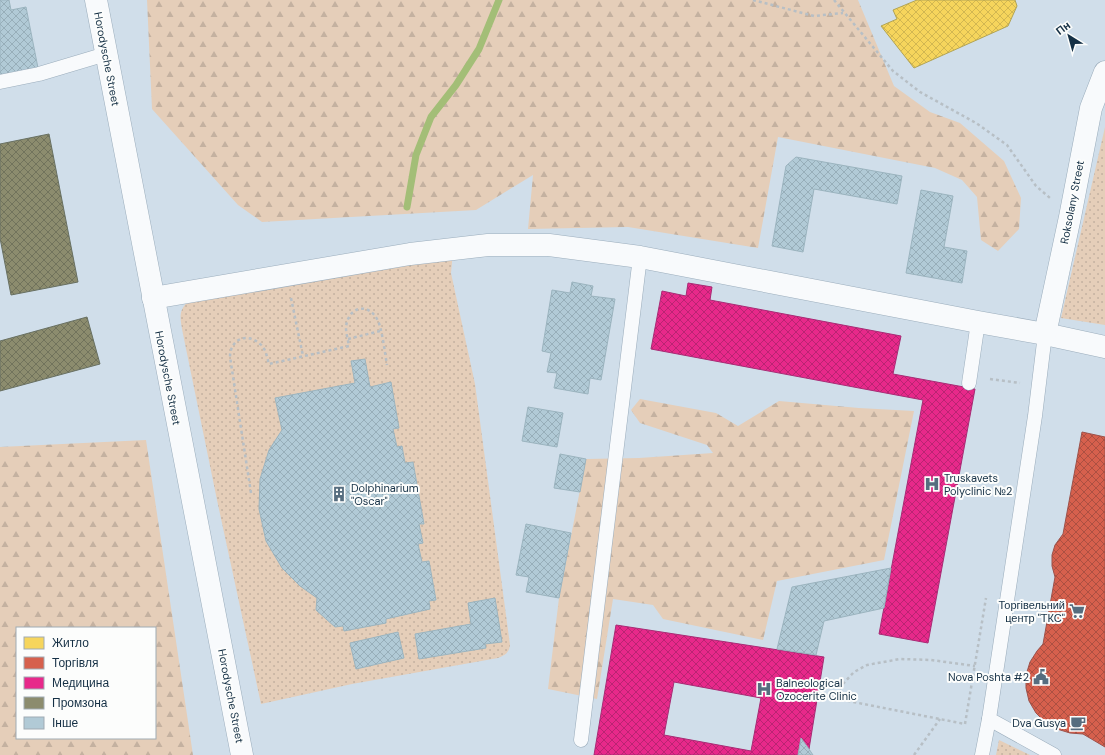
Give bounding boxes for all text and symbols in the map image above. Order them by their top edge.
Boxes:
street label: Horodysche Street [91,11,123,107]
north arrow [1049,16,1089,56]
text: Пн [1053,18,1073,38]
street label: Roksolany Street [1057,159,1087,245]
street label: Horodysche Street [152,330,184,426]
place label: Truskavets Polyclinic №2 [944,471,1012,498]
hospital icon: Truskavets Polyclinic №2 [923,475,941,493]
place label: Dolphinarium "Oscar" [351,481,419,508]
building icon: Dolphinarium "Oscar" [330,485,348,503]
place label: Торгівельний центр "ТКС" [998,598,1065,625]
supermarket icon: Торгівельний центр "ТКС" [1068,602,1086,620]
legend [16,627,156,739]
text: Житло [52,635,89,651]
street label: Horodysche Street [215,648,247,744]
text: Торгівля [52,655,98,671]
public building icon: Nova Poshta #2 [1032,668,1050,686]
place label: Nova Poshta #2 [948,670,1029,684]
text: Медицина [52,675,109,691]
place label: Balneological Ozocerite Clinic [776,676,857,703]
hospital icon: Balneological Ozocerite Clinic [755,680,773,698]
text: Промзона [52,695,108,711]
cafe icon: Dva Gusya [1069,714,1087,732]
text: Інше [52,715,79,731]
place label: Dva Gusya [1012,716,1066,730]

